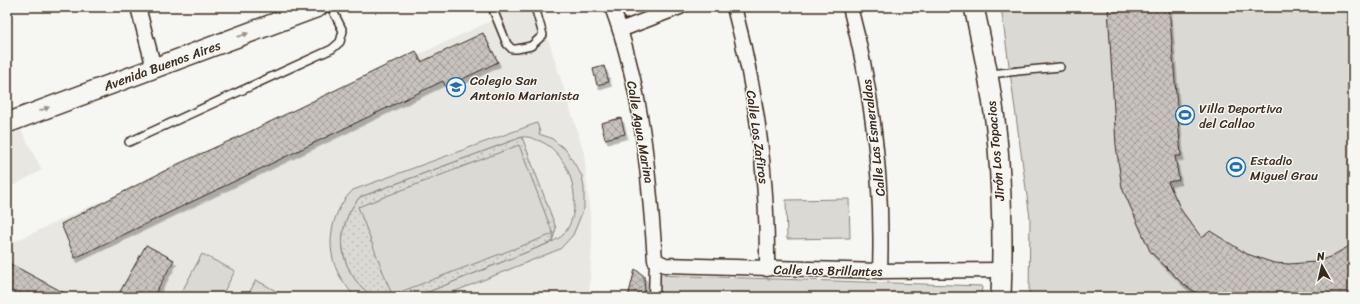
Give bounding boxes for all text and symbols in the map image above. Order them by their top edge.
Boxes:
one-way arrow [237,31,249,37]
street label: Avenida Buenos Aires [99,33,225,98]
place label: Colegio San Antonio Marianista [469,69,579,107]
school or university icon: Colegio San Antonio Marianista [445,76,467,98]
street label: Calle Las Esmeraldas [855,78,892,198]
street label: Calle Agua Marina [620,79,661,186]
street label: Calle Los Zafiros [740,89,775,185]
place label: Villa Deportiva del Callao [1199,97,1283,135]
street label: Jirón Los Topacios [980,99,1011,203]
sports icon: Villa Deportiva del Callao [1174,104,1196,126]
one-way arrow [38,106,50,112]
place label: Estadio Miguel Grau [1250,149,1318,187]
sports icon: Estadio Miguel Grau [1225,156,1247,178]
north arrow [1302,246,1342,286]
text: N [1315,247,1326,267]
street label: Calle Los Brillantes [773,258,883,283]

